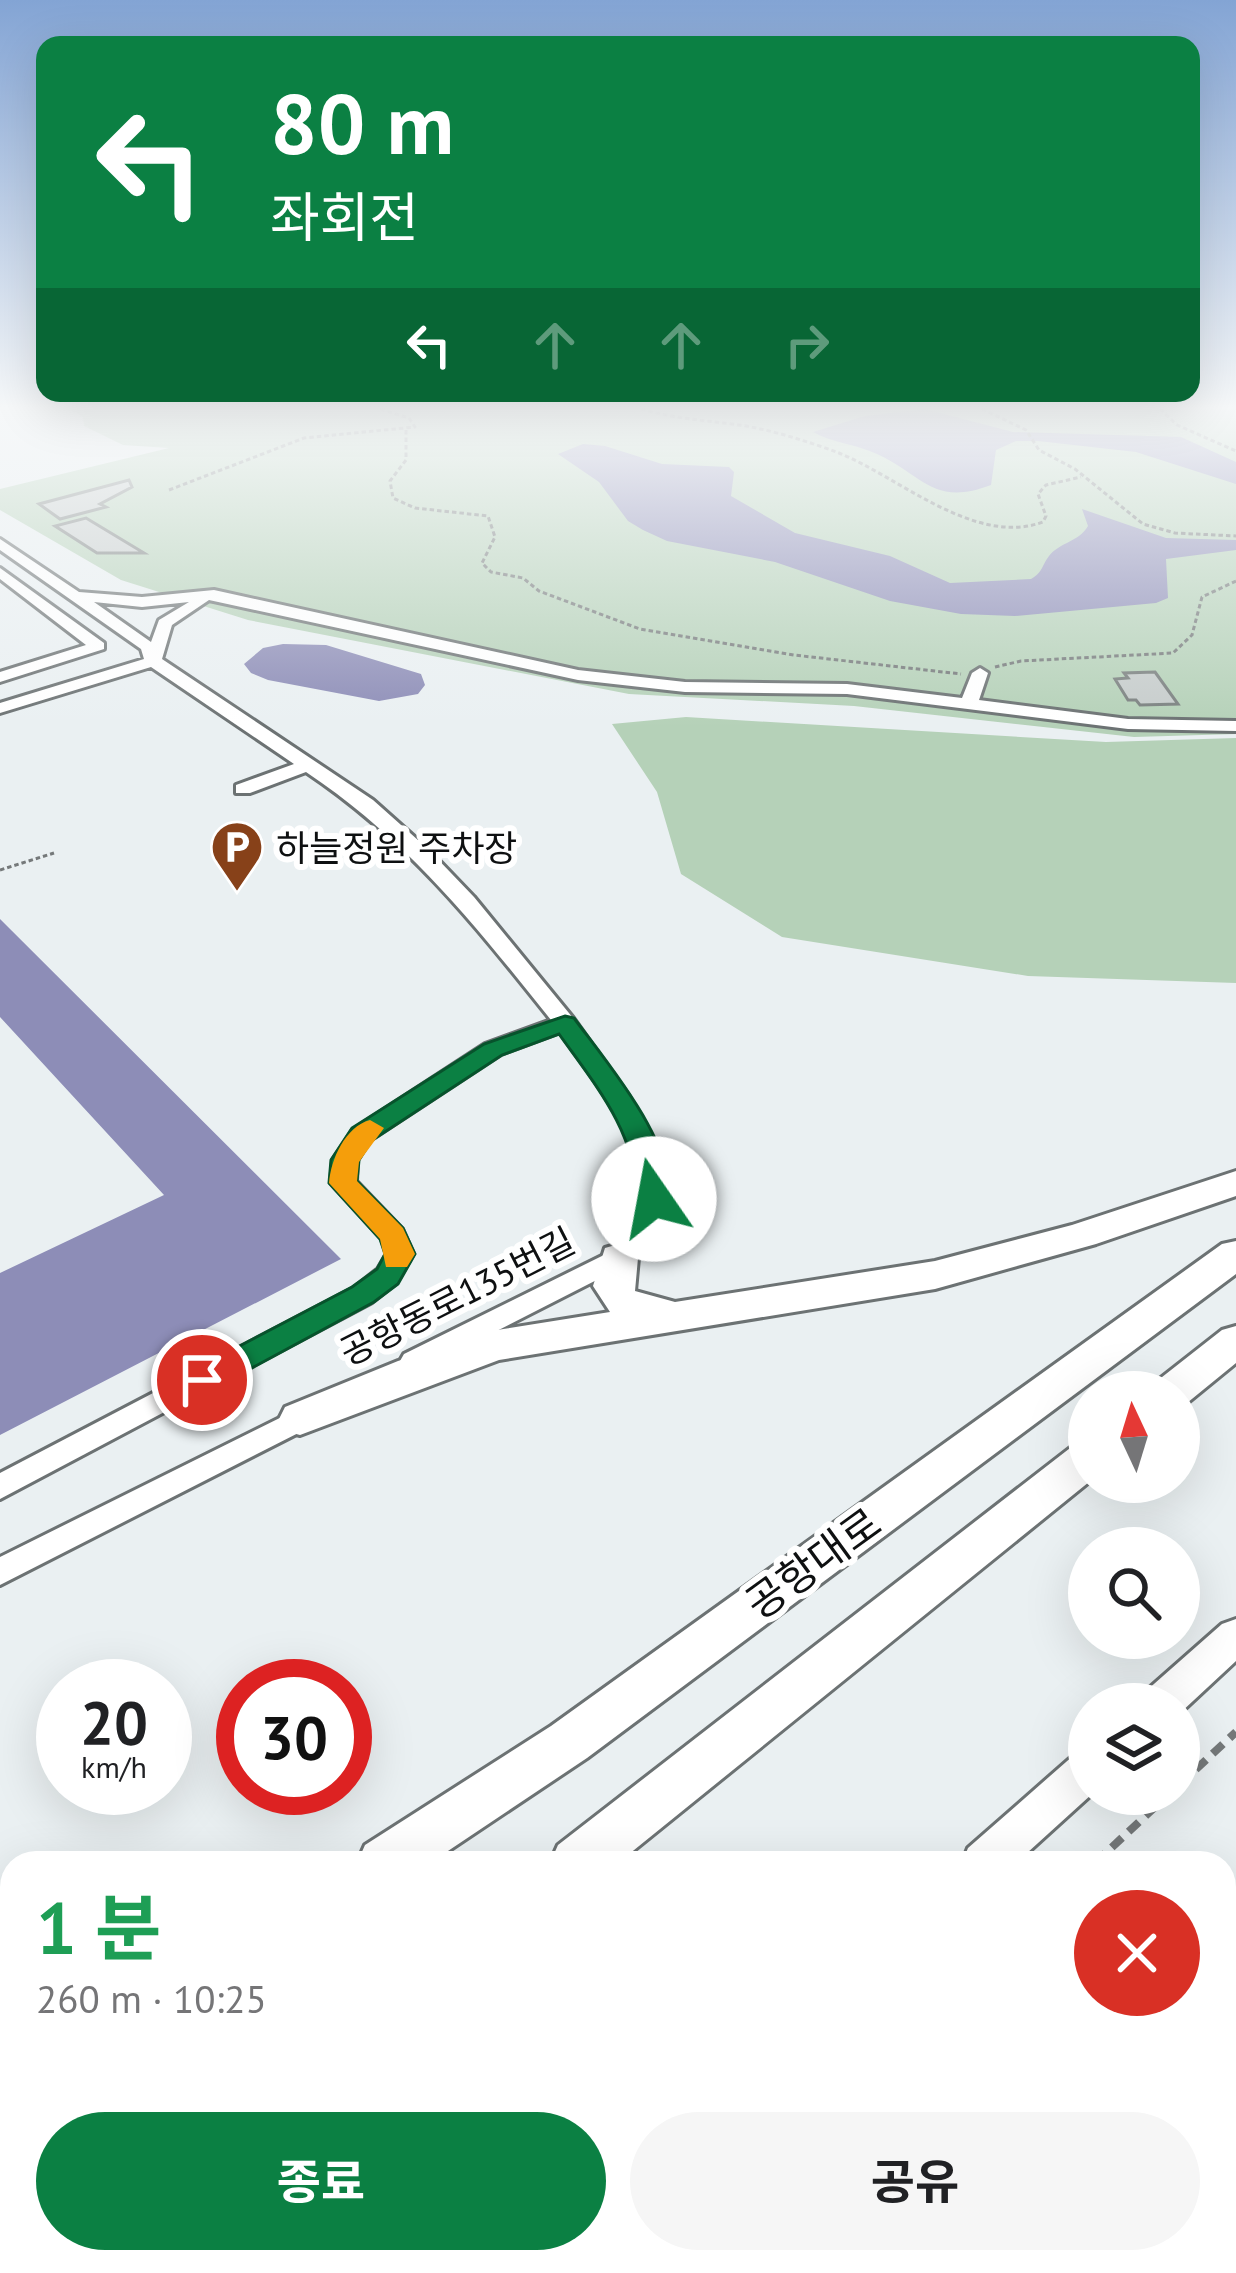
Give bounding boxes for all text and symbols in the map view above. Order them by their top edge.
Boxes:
text: 80 m [270,68,454,177]
icon: left [72,84,228,240]
text: 좌회전 [270,182,419,252]
icon: left [396,312,462,378]
icon: ahead [522,312,588,378]
icon: ahead [648,312,714,378]
icon: right [774,312,840,378]
parking icon: 하늘정원 주차장 [209,819,265,893]
place label: 하늘정원 주차장 [276,824,517,871]
position arrow [591,1136,717,1262]
street label: 공항동로135번길 [332,1217,582,1375]
pin [151,1329,253,1431]
icon: arrive [169,1347,235,1413]
north arrow [1068,1371,1200,1503]
map controls [1068,1371,1200,1815]
street label: 공항대로 [734,1495,892,1631]
button: search [1068,1527,1200,1659]
speed limit sign: 30 [216,1659,372,1815]
text: 20 [80,1683,148,1761]
button: layers [1068,1683,1200,1815]
text: km/h [81,1747,147,1786]
text: 1 분 [36,1881,161,1974]
button: close [1074,1890,1200,2016]
text: 260 m · 10:25 [36,1973,267,2024]
button: 종료 [36,2112,606,2250]
button: 공유 [630,2112,1200,2250]

